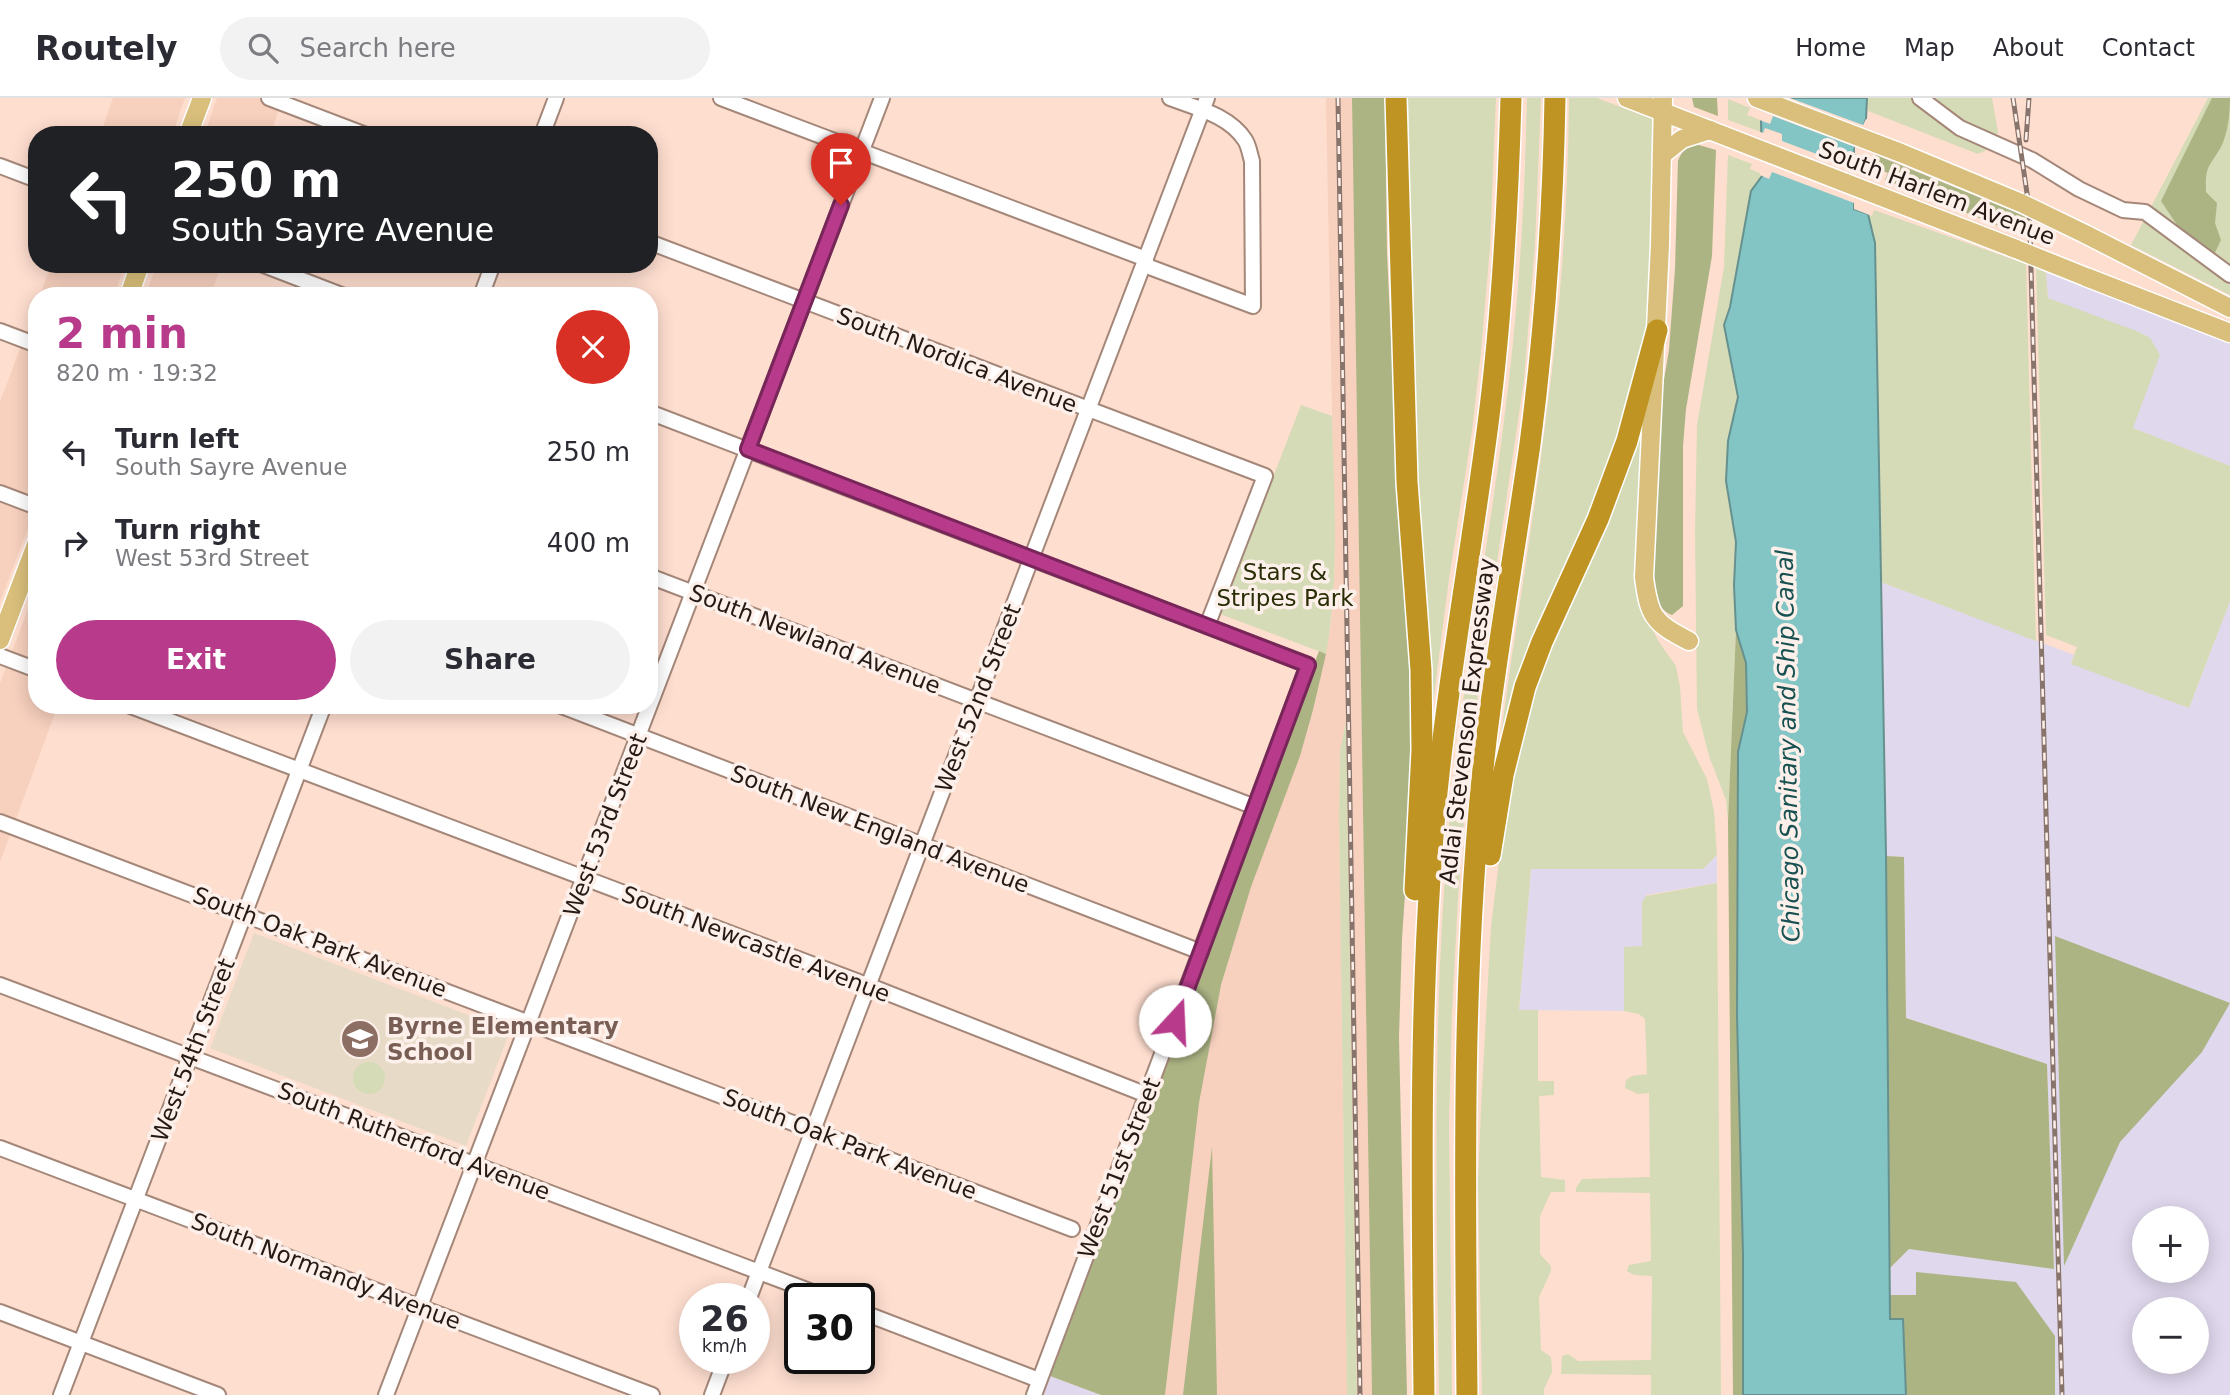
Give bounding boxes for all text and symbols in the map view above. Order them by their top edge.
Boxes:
search box [220,17,710,80]
text: Routely [35,29,178,68]
icon: search [244,29,282,67]
text: Search here [300,33,456,63]
text: Home [1795,34,1866,62]
text: Map [1904,34,1955,62]
text: About [1993,34,2064,62]
text: Contact [2102,34,2195,62]
pin [811,133,871,205]
street label: South Harlem Avenue [1815,136,2059,250]
icon: arrive [822,144,860,182]
text: 250 m [171,152,341,209]
icon: left [56,154,147,245]
text: South Sayre Avenue [171,211,494,249]
street label: South Nordica Avenue [833,302,1081,418]
text: 2 min [56,309,188,358]
button: close [556,310,630,384]
text: 820 m · 19:32 [56,360,218,386]
text: Turn left [115,424,239,454]
icon: left [56,433,94,471]
text: 250 m [547,437,630,467]
text: South Sayre Avenue [115,454,347,480]
text: Turn right [115,515,260,545]
icon: right [56,524,94,562]
text: 400 m [547,528,630,558]
text: West 53rd Street [115,545,309,571]
water label: Chicago Sanitary and Ship Canal [1771,549,1805,942]
street label: Adlai Stevenson Expressway [1434,556,1500,886]
park label: Stars & Stripes Park [1216,559,1354,611]
street label: South Newland Avenue [686,579,944,699]
street label: West 52nd Street [930,600,1026,796]
button: Exit [56,620,336,700]
button: Share [350,620,630,700]
street label: West 53rd Street [558,730,652,920]
street label: South New England Avenue [727,760,1033,898]
street label: South Newcastle Avenue [618,881,894,1007]
street label: South Oak Park Avenue [190,882,450,1002]
street label: West 54th Street [146,955,240,1145]
position arrow [1138,984,1212,1058]
place label: Byrne Elementary School [387,1013,619,1065]
school or university icon: Byrne Elementary School [339,1018,381,1060]
street label: West 51st Street [1073,1074,1165,1262]
street label: South Rutherford Avenue [274,1077,554,1205]
street label: South Oak Park Avenue [720,1084,980,1204]
map controls [2132,1206,2209,1374]
button: + [2132,1206,2209,1283]
street label: South Normandy Avenue [188,1208,464,1334]
speed limit sign: 30 [784,1283,875,1374]
button: − [2132,1297,2209,1374]
text: 26 [700,1299,749,1339]
text: km/h [702,1335,747,1356]

